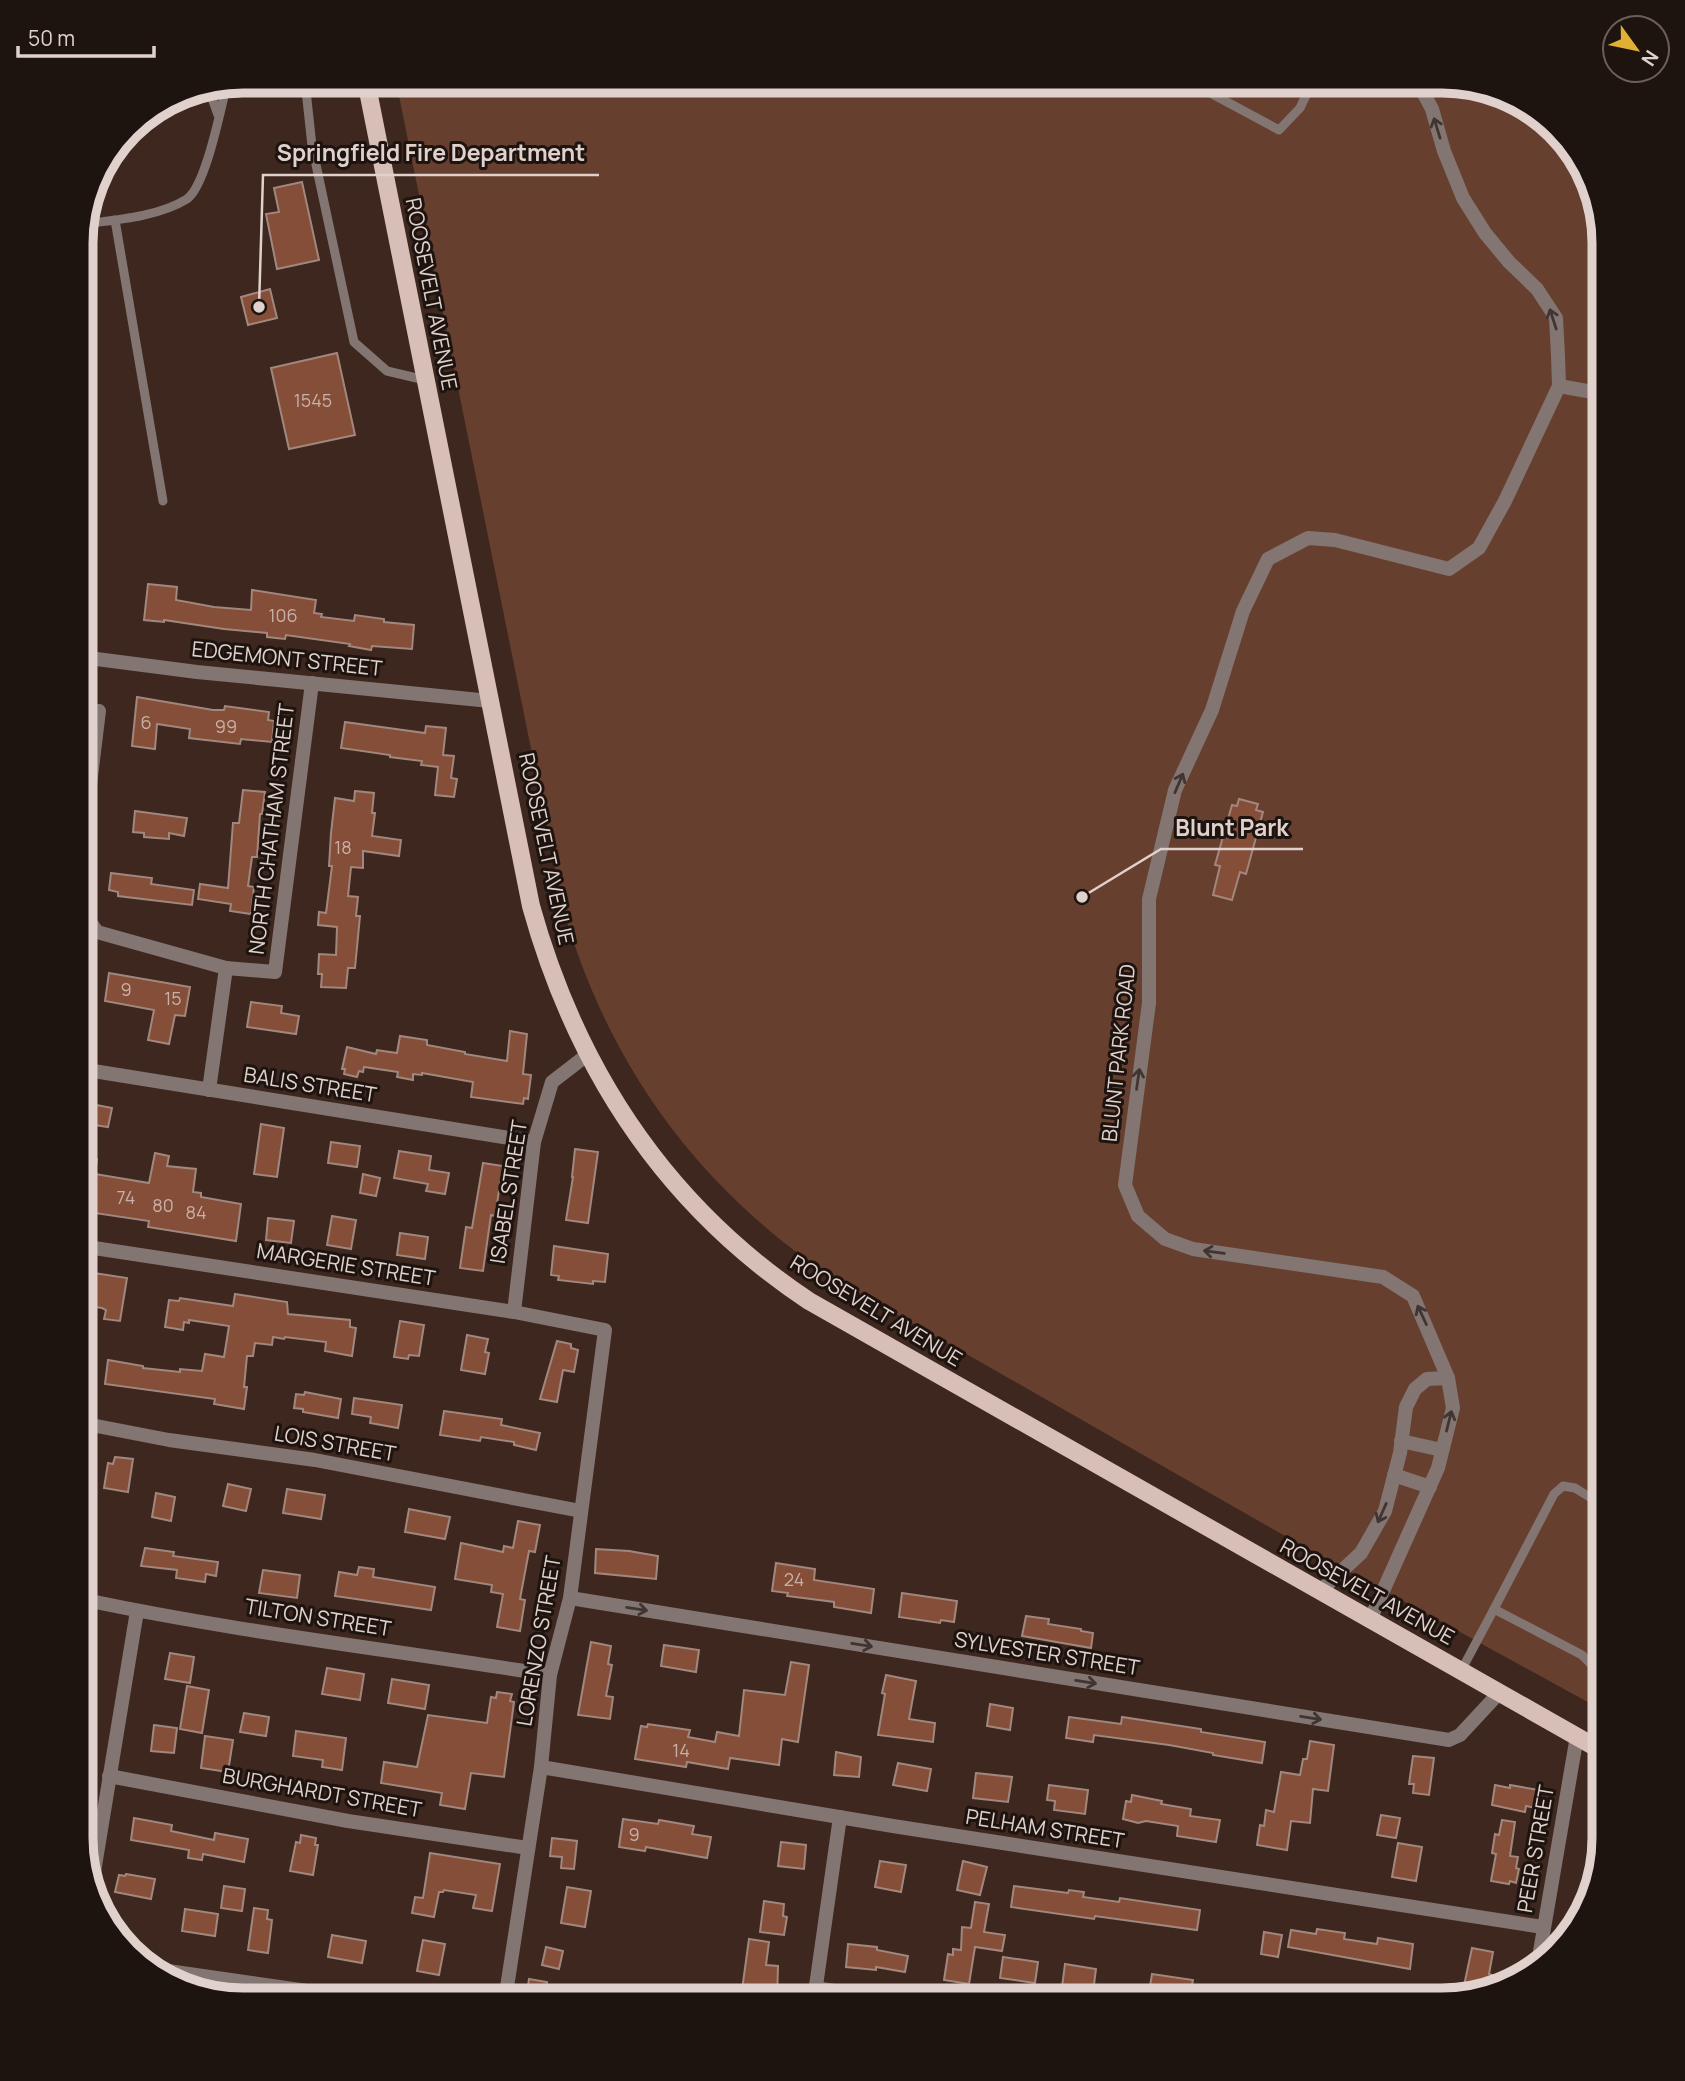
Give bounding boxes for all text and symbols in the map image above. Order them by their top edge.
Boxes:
scale bar [18,14,154,58]
north arrow [1601,14,1671,84]
text: 50 m [28,24,75,52]
text: N [1636,45,1665,71]
one-way arrow [1430,117,1443,139]
callout: Springfield Fire Department [263,131,599,175]
text: Springfield Fire Department [277,136,585,168]
street label: ROOSEVELT AVENUE [400,195,464,392]
one-way arrow [1546,309,1558,330]
house number: 1545 [294,388,332,412]
house number: 106 [268,603,298,627]
street label: EDGEMONT STREET [190,634,384,682]
street label: NORTH CHATHAM STREET [242,701,300,956]
house number: 6 [140,710,152,734]
house number: 99 [215,714,237,738]
street label: ROOSEVELT AVENUE [513,750,581,947]
one-way arrow [1173,773,1186,794]
callout: Blunt Park [1161,805,1303,849]
text: Blunt Park [1175,811,1289,843]
house number: 18 [334,835,352,859]
street label: BLUNT PARK ROAD [1095,963,1141,1143]
house number: 9 [120,977,132,1001]
house number: 15 [164,986,182,1010]
street label: BALIS STREET [242,1060,379,1108]
one-way arrow [1132,1068,1145,1091]
street label: ISABEL STREET [483,1118,533,1266]
house number: 74 [117,1185,135,1209]
house number: 80 [152,1193,174,1217]
house number: 84 [185,1200,207,1224]
street label: MARGERIE STREET [255,1236,438,1292]
one-way arrow [1203,1245,1226,1258]
street label: ROOSEVELT AVENUE [786,1248,968,1372]
one-way arrow [1415,1305,1428,1326]
one-way arrow [1444,1410,1457,1432]
street label: LOIS STREET [272,1419,398,1468]
one-way arrow [1375,1502,1388,1523]
street label: ROOSEVELT AVENUE [1275,1531,1460,1651]
street label: LORENZO STREET [509,1553,567,1728]
house number: 24 [784,1567,804,1591]
street label: TILTON STREET [243,1592,394,1642]
one-way arrow [625,1603,648,1616]
street label: SYLVESTER STREET [953,1625,1142,1682]
one-way arrow [850,1639,873,1652]
one-way arrow [1074,1676,1097,1689]
one-way arrow [1299,1712,1322,1725]
house number: 14 [672,1738,690,1762]
street label: BURGHARDT STREET [221,1761,424,1823]
street label: PEER STREET [1510,1782,1560,1915]
street label: PELHAM STREET [964,1802,1127,1854]
house number: 9 [628,1822,640,1846]

